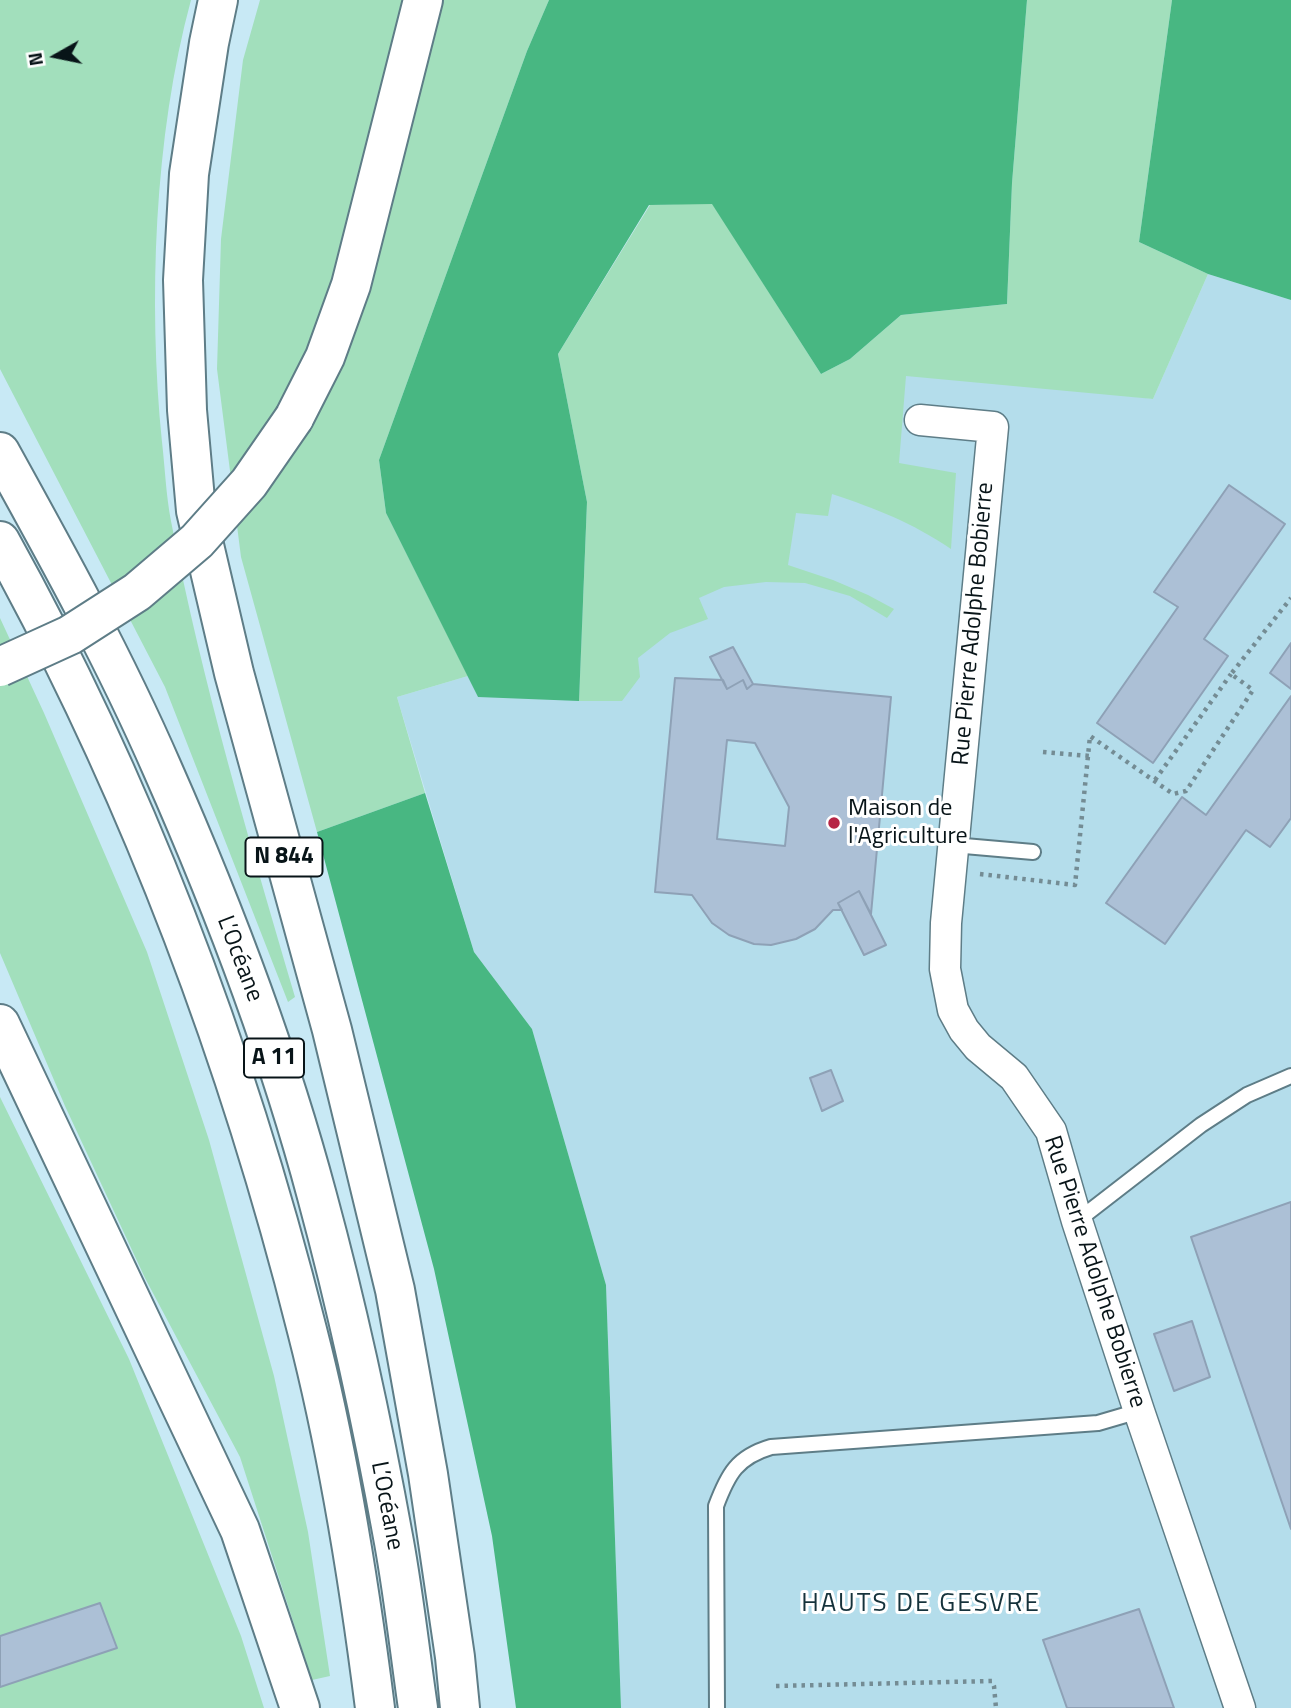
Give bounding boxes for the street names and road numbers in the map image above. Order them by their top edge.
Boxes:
street label: Rue Pierre Adolphe Bobierre [947,481,1001,767]
road number: N 844 [246,838,322,876]
street label: L’Océane [209,912,269,1006]
road number: A 11 [244,1038,304,1078]
street label: Rue Pierre Adolphe Bobierre [1036,1132,1152,1412]
street label: L’Océane [363,1459,409,1553]

